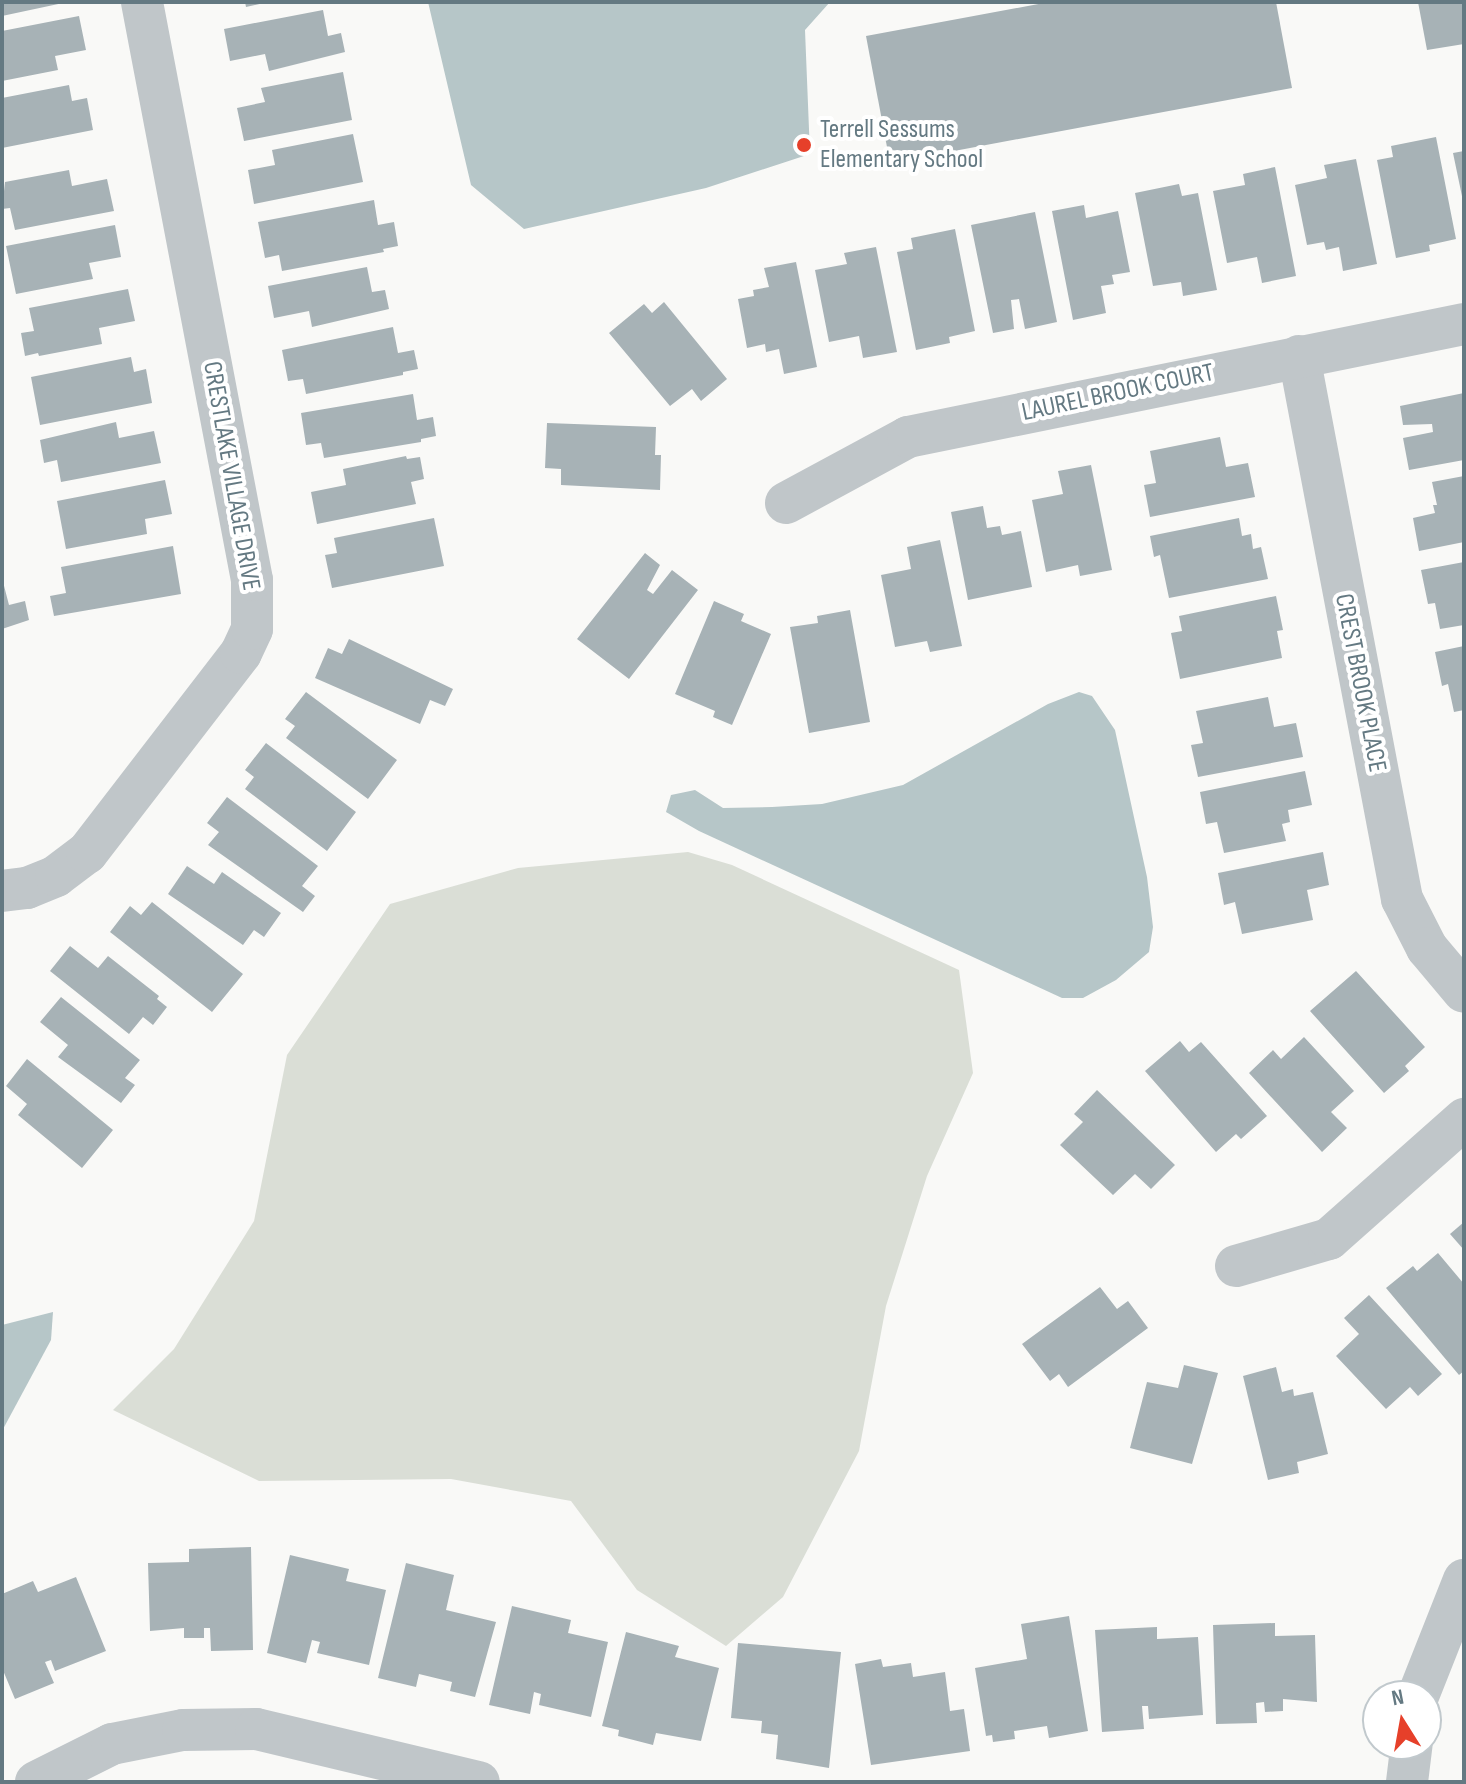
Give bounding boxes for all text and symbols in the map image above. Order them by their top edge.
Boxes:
place label: Terrell Sessums Elementary School [820,114,983,176]
marker: Terrell Sessums Elementary School [795,136,813,154]
street label: LAUREL BROOK COURT [1019,357,1217,429]
street label: CRESTLAKE VILLAGE DRIVE [195,359,267,593]
street label: CREST BROOK PLACE [1327,591,1393,775]
north arrow [1362,1680,1442,1760]
text: N [1389,1684,1406,1712]

